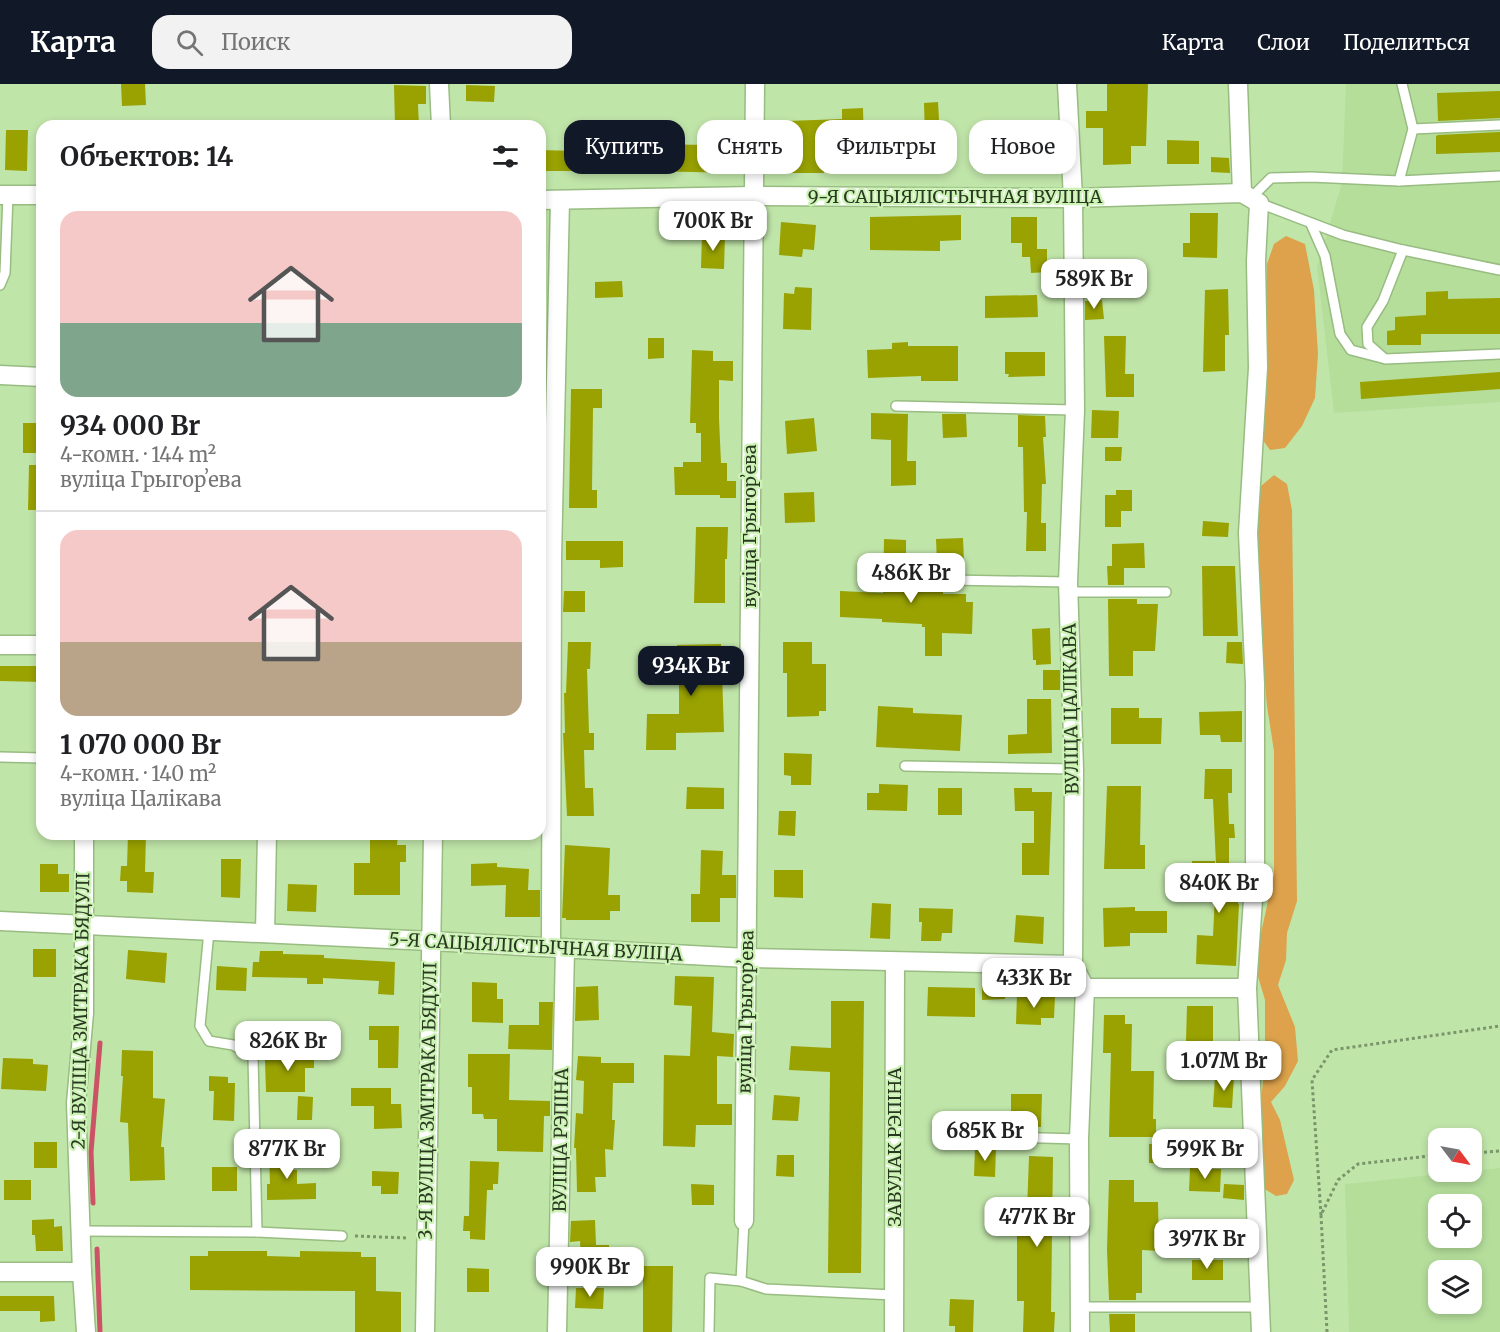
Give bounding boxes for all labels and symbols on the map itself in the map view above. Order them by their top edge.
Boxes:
street label: 9-Я САЦЫЯЛІСТЫЧНАЯ ВУЛІЦА [808,185,1103,208]
pin: 700K Br [658,201,768,252]
pin: 589K Br [1039,259,1149,310]
street label: вуліца Грыгорʼева [738,444,761,608]
pin: 486K Br [856,553,966,604]
street label: ВУЛІЦА ЦАЛІКАВА [1058,623,1083,795]
pin: 934K Br [636,646,746,697]
pin: 840K Br [1164,863,1274,914]
street label: 2-Я ВУЛІЦА ЗМІТРАКА БЯДУЛІ [67,872,94,1150]
street label: 5-Я САЦЫЯЛІСТЫЧНАЯ ВУЛІЦА [389,927,684,966]
street label: вуліца Грыгорʼева [733,930,758,1094]
pin: 433K Br [979,958,1089,1009]
street label: 3-Я ВУЛІЦА ЗМІТРАКА БЯДУЛІ [414,962,441,1240]
pin: 826K Br [233,1021,343,1072]
pin: 1.07M Br [1162,1041,1286,1092]
street label: ВУЛІЦА РЭПІНА [548,1067,573,1212]
street label: ЗАВУЛАК РЭПІНА [883,1067,906,1227]
pin: 685K Br [930,1111,1040,1162]
north arrow [1428,1128,1482,1182]
pin: 877K Br [232,1129,342,1180]
pin: 599K Br [1150,1129,1260,1180]
pin: 477K Br [982,1197,1092,1248]
pin: 397K Br [1152,1219,1262,1270]
pin: 990K Br [535,1247,645,1298]

